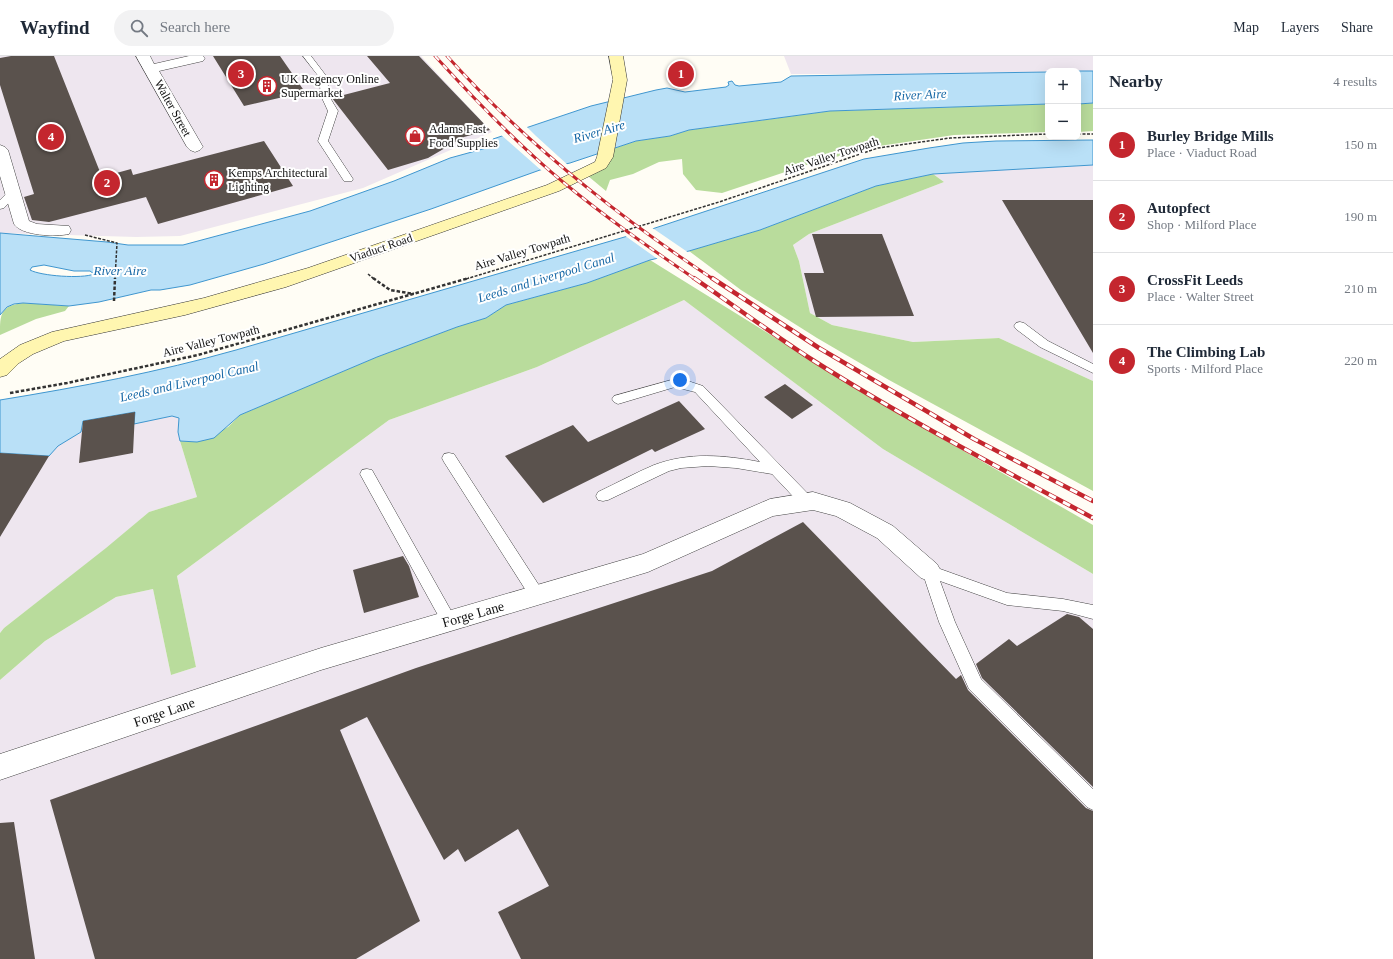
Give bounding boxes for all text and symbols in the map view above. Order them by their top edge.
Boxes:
search box [114,10,394,46]
text: Wayfind [20,17,90,38]
icon: search [128,17,150,39]
text: Search here [160,19,230,35]
text: Map [1233,20,1259,35]
text: Layers [1281,20,1319,35]
text: Share [1341,20,1373,35]
pin: 3 [228,59,254,89]
pin: 1 [668,59,694,89]
map controls [1045,68,1081,140]
button: + [1045,68,1081,104]
place label: UK Regency Online Supermarket [281,72,379,100]
text: Nearby [1109,72,1163,91]
text: 4 results [1333,74,1377,89]
building icon: UK Regency Online Supermarket [256,75,278,97]
street label: Walter Street [152,77,195,139]
water label: River Aire [892,86,947,103]
button: − [1045,104,1081,140]
water label: River Aire [571,117,627,146]
pin: 4 [38,122,64,152]
place label: Adams Fast Food Supplies [429,122,498,150]
shop icon: Adams Fast Food Supplies [404,125,426,147]
text: Burley Bridge Mills [1147,128,1274,144]
street label: Aire Valley Towpath [782,134,880,178]
text: 1 [1119,137,1125,152]
text: 150 m [1344,137,1377,152]
text: Place · Viaduct Road [1147,145,1257,160]
place label: Kemps Architectural Lighting [228,166,328,194]
pin: 2 [94,168,120,198]
building icon: Kemps Architectural Lighting [203,169,225,191]
text: Autopfect [1147,200,1210,216]
text: 2 [1119,209,1125,224]
text: 190 m [1344,209,1377,224]
text: Shop · Milford Place [1147,217,1256,232]
street label: Viaduct Road [348,231,414,265]
street label: Aire Valley Towpath [472,231,572,273]
water label: Leeds and Liverpool Canal [475,249,617,306]
water label: River Aire [92,263,147,278]
text: CrossFit Leeds [1147,272,1243,288]
text: 3 [1119,281,1125,296]
text: 210 m [1344,281,1377,296]
text: Place · Walter Street [1147,289,1254,304]
street label: Aire Valley Towpath [161,322,261,360]
text: The Climbing Lab [1147,344,1265,360]
text: 4 [1119,353,1125,368]
text: 220 m [1344,353,1377,368]
water label: Leeds and Liverpool Canal [117,358,260,405]
text: Sports · Milford Place [1147,361,1263,376]
your location [670,370,690,390]
street label: Forge Lane [440,598,506,630]
street label: Forge Lane [132,695,197,730]

